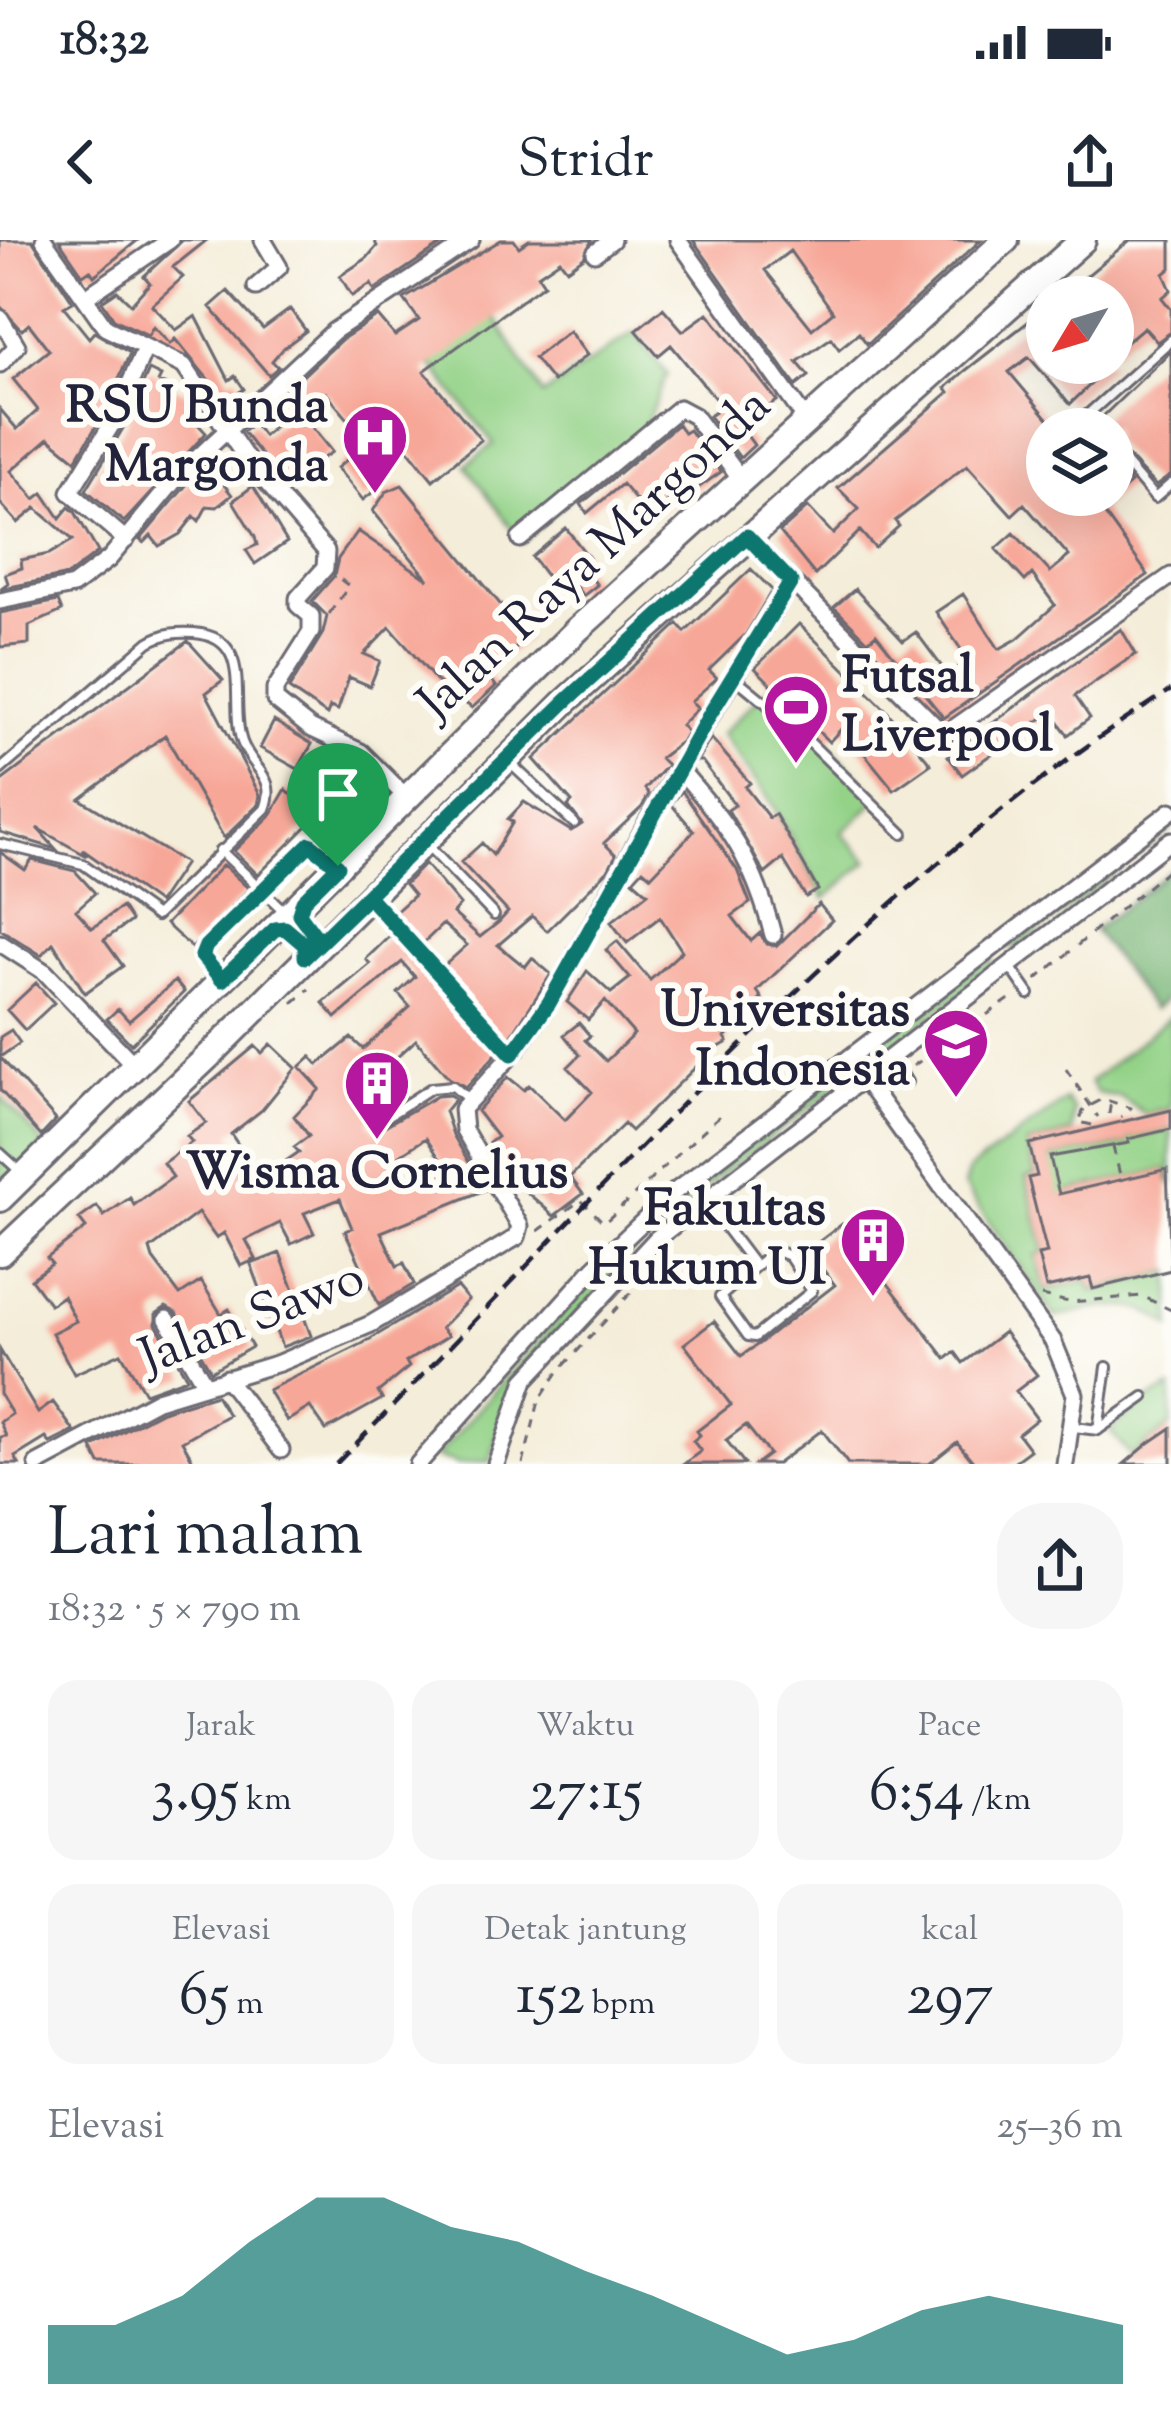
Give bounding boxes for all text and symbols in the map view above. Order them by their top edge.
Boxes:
text: 18:32 [60,10,149,75]
text: Stridr [517,123,654,201]
icon: back [48,129,114,195]
icon: share [1057,129,1123,195]
north arrow [1026,276,1134,384]
map controls [1026,276,1134,516]
place label: RSU Bunda Margonda [66,372,328,504]
street label: Jalan Raya Margonda [401,373,789,741]
hospital icon: RSU Bunda Margonda [340,402,410,496]
button: layers [1026,408,1134,516]
place label: Futsal Liverpool [842,642,1054,774]
sports icon: Futsal Liverpool [761,672,831,766]
pin [287,743,389,866]
icon: arrive [305,761,371,827]
place label: Universitas Indonesia [661,976,910,1108]
school or university icon: Universitas Indonesia [921,1006,991,1100]
building icon: Wisma Cornelius [342,1048,412,1142]
place label: Wisma Cornelius [186,1138,568,1211]
place label: Fakultas Hukum UI [589,1175,826,1307]
building icon: Fakultas Hukum UI [838,1205,908,1299]
street label: Jalan Sawo [128,1244,376,1397]
text: Lari malam [48,1490,363,1585]
button: share [997,1503,1123,1629]
text: 18:32 · 5 × 790 m [48,1583,301,1639]
text: Jarak [186,1703,256,1751]
text: Waktu [537,1703,634,1751]
text: Pace [918,1703,981,1751]
text: 3.95 [151,1751,239,1838]
text: 27:15 [528,1751,643,1838]
text: 6:54 [869,1751,964,1838]
text: km [239,1777,292,1825]
text: /km [964,1777,1031,1825]
text: Elevasi [172,1907,270,1955]
text: Detak jantung [484,1907,687,1955]
text: kcal [921,1907,978,1955]
text: 65 [179,1955,229,2042]
text: 152 [516,1955,585,2042]
text: 297 [906,1955,993,2042]
text: m [229,1981,264,2029]
text: bpm [585,1981,655,2029]
text: Elevasi [48,2100,164,2156]
text: 25–36 m [997,2100,1123,2156]

